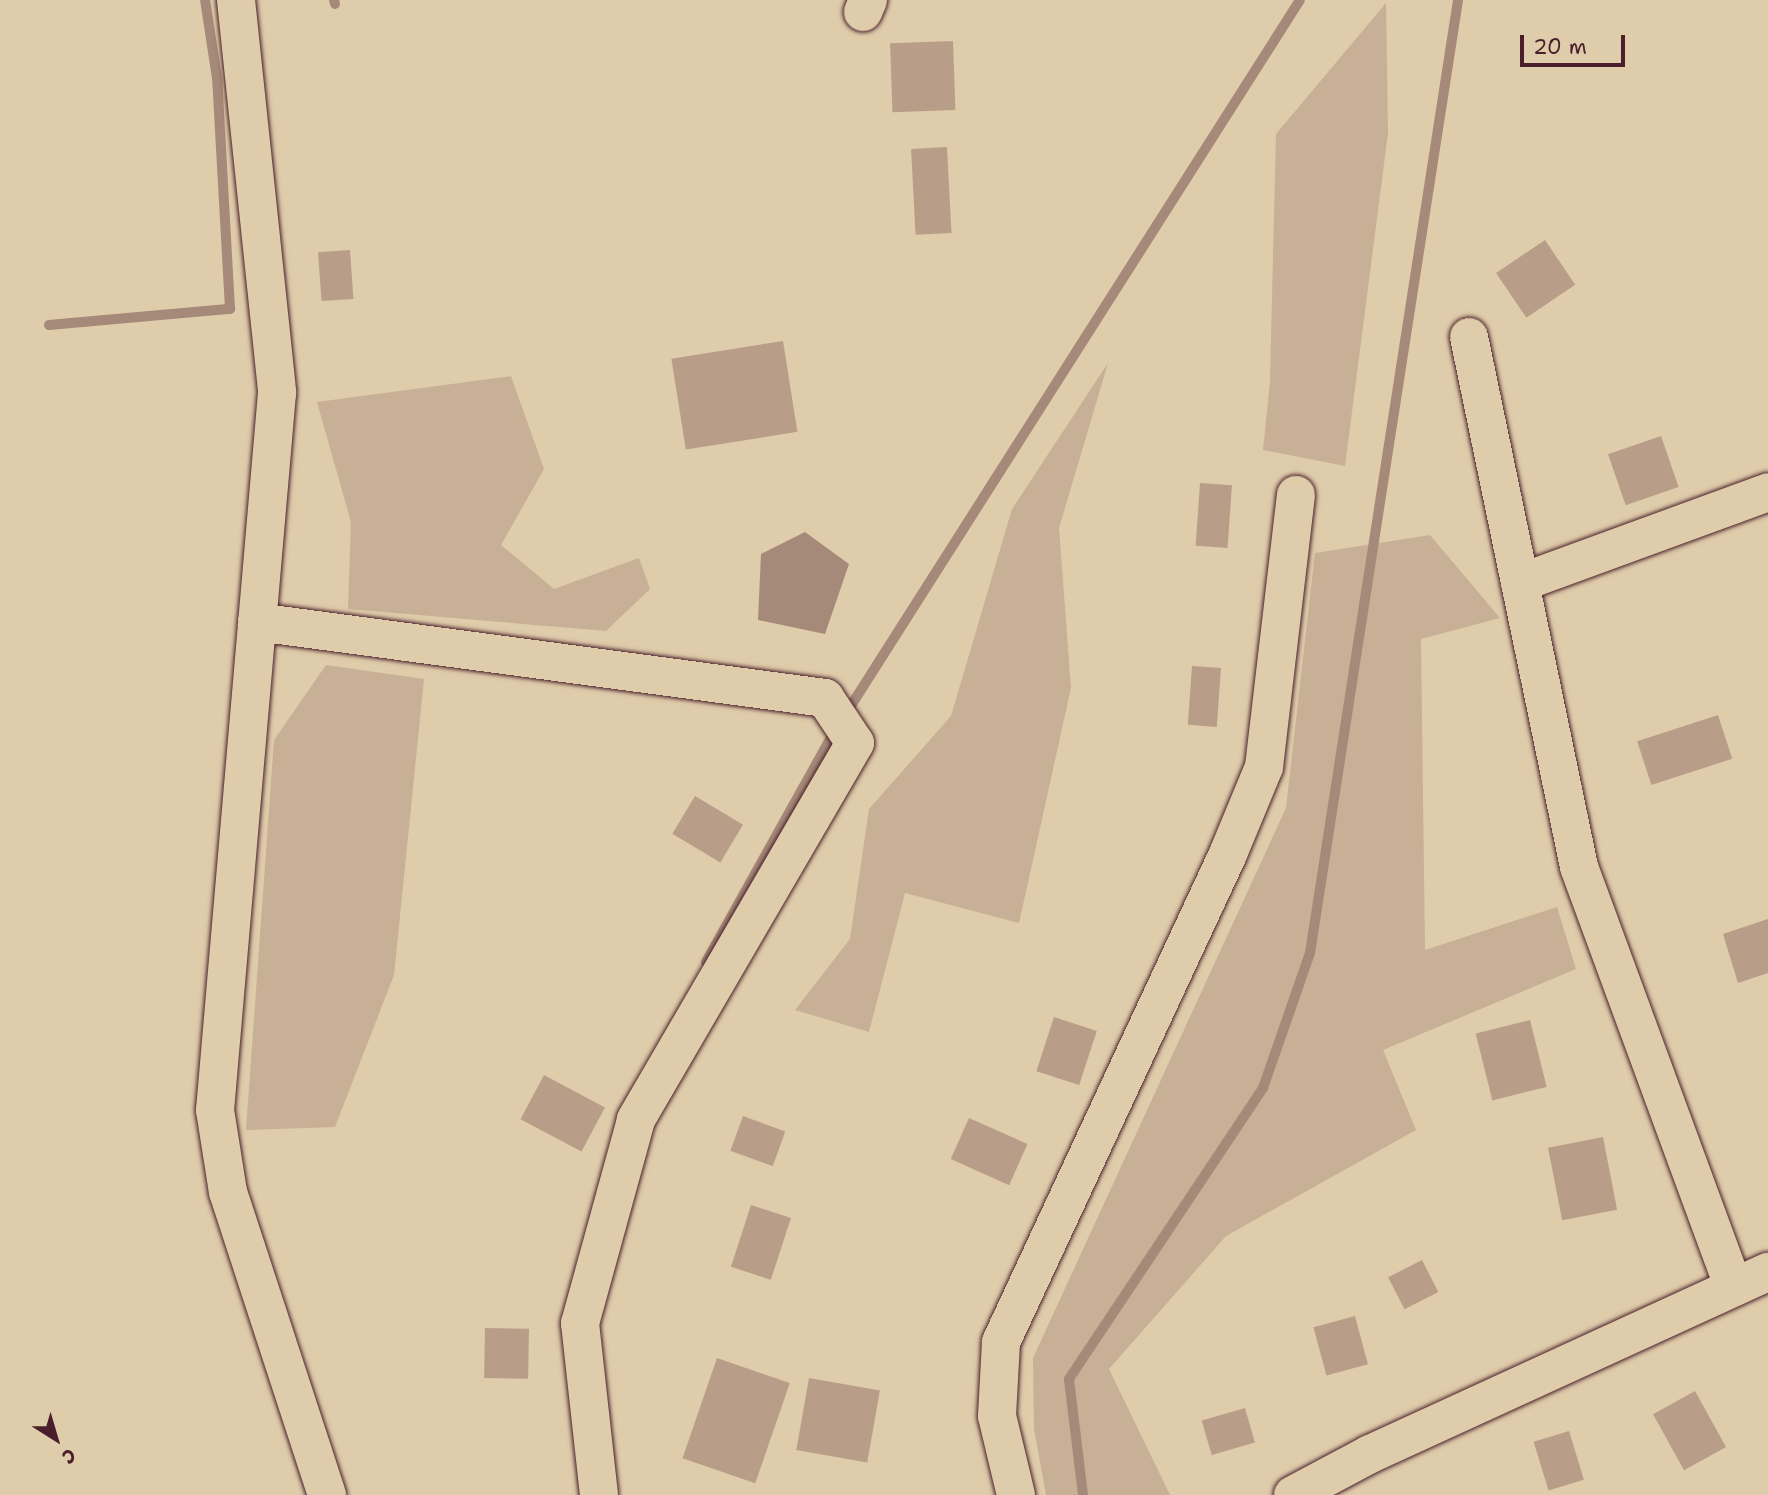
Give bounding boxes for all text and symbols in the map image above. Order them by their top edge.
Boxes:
scale bar [1523,21,1628,65]
text: 20 m [1533,33,1587,61]
north arrow [21,1404,91,1474]
text: С [57,1443,81,1470]

